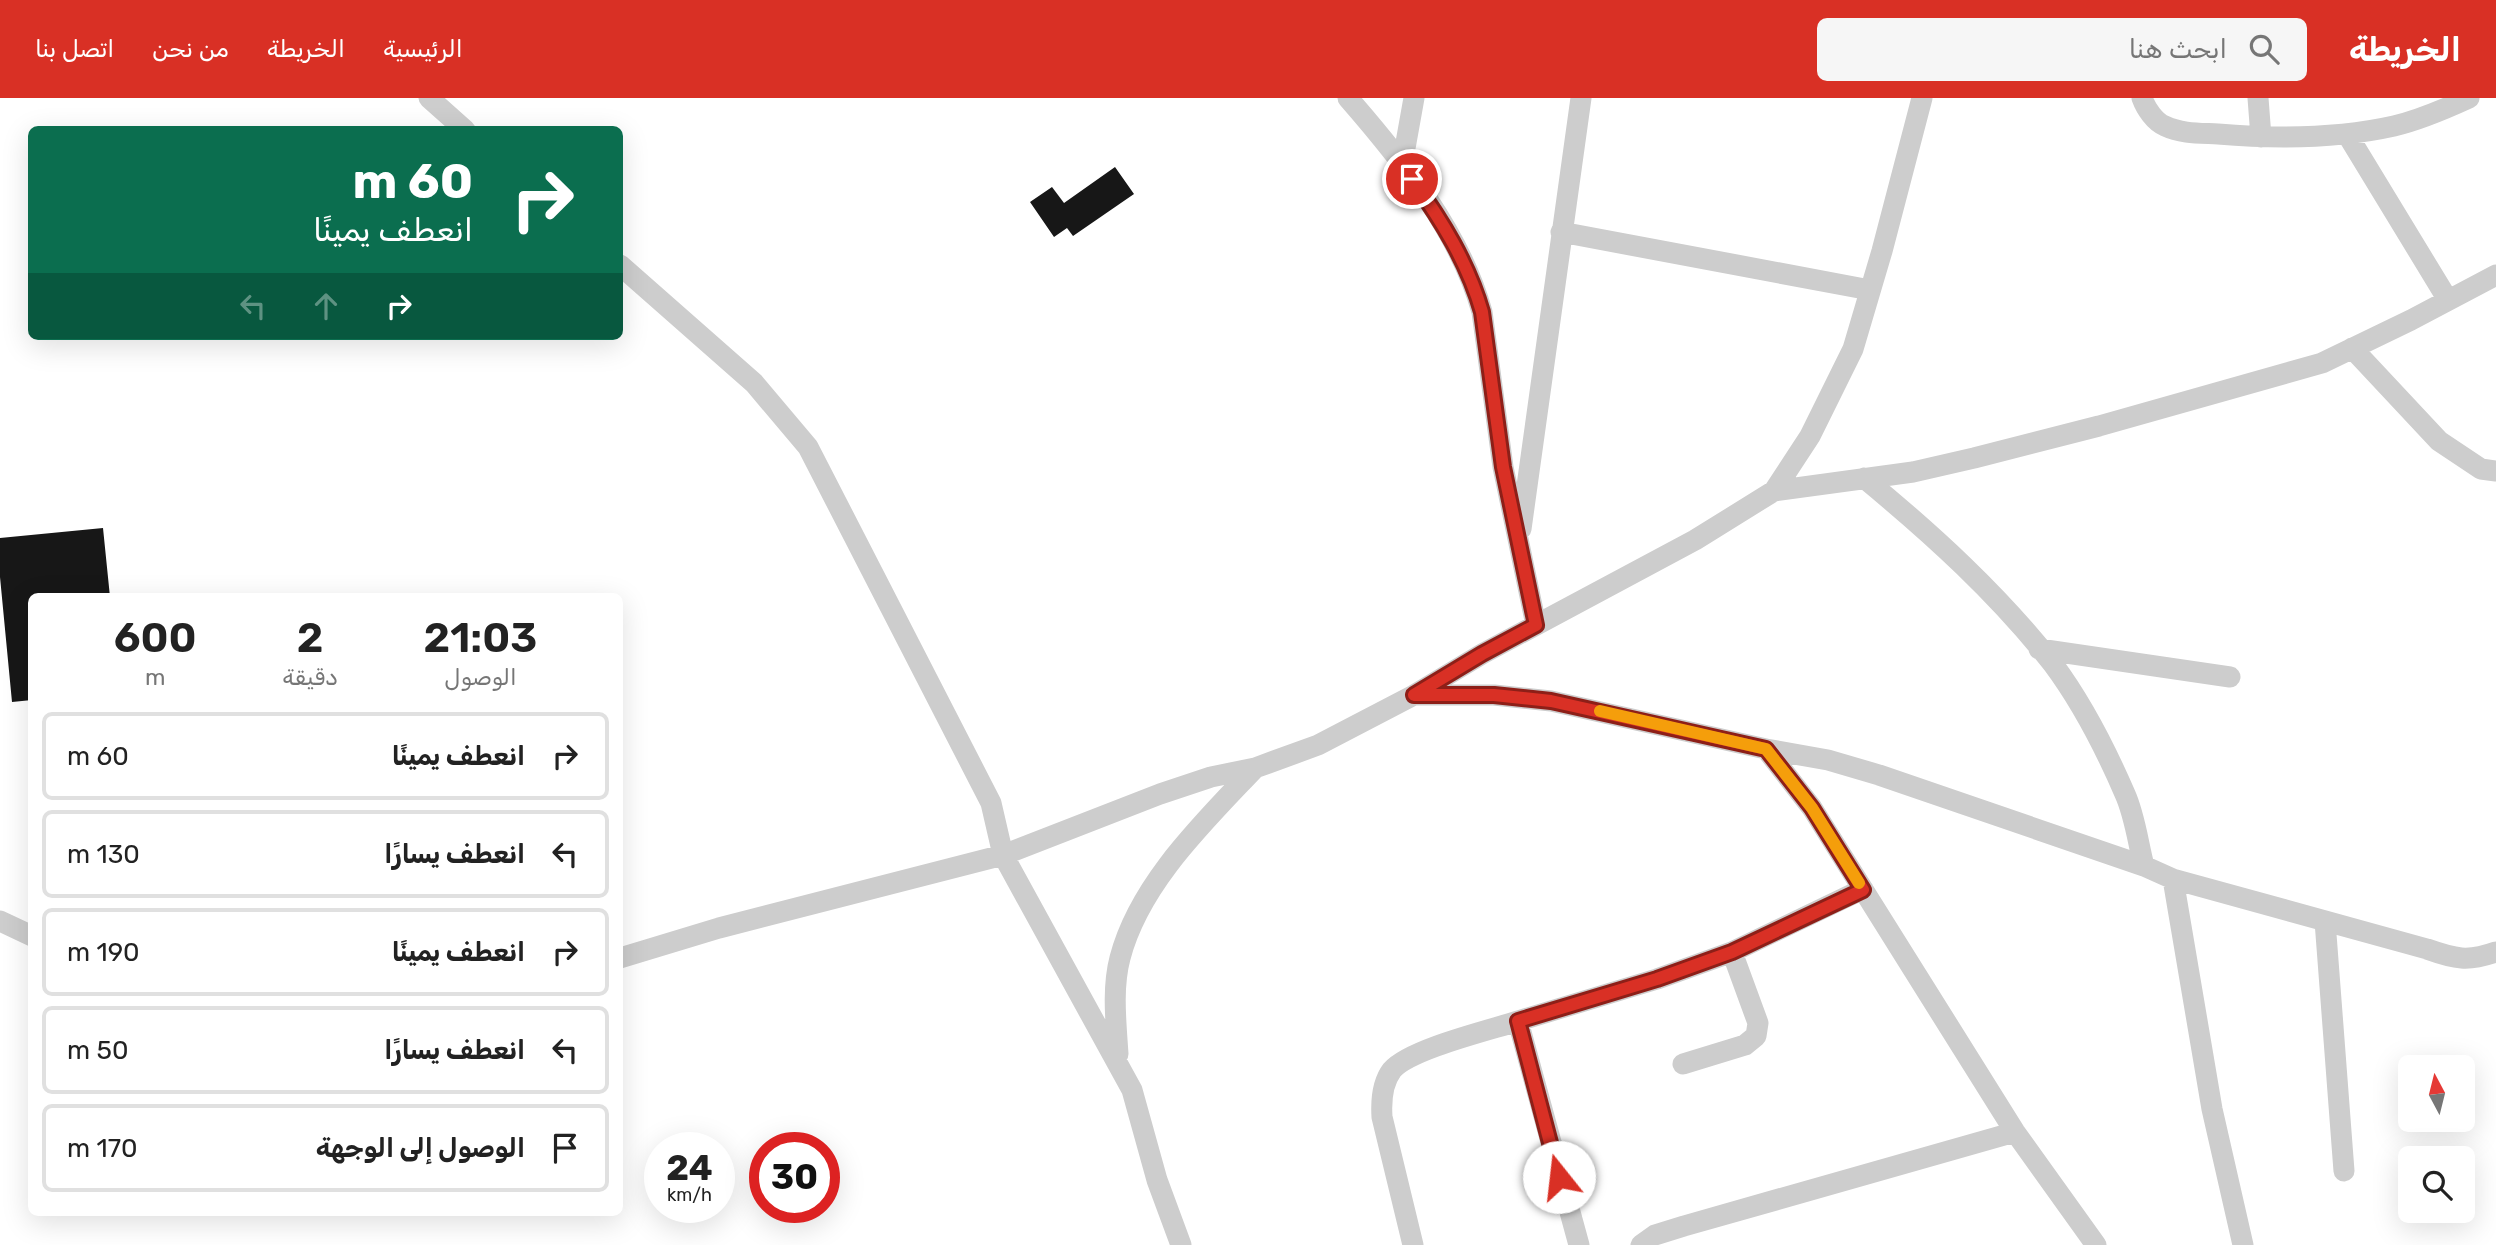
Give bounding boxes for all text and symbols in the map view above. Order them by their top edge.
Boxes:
search box [1817,18,2307,81]
icon: search [2245,30,2283,68]
text: الخريطة [2349,30,2461,69]
text: ابحث هنا [2129,34,2227,65]
text: اتصل بنا [35,35,114,63]
text: من نحن [152,35,229,63]
text: الخريطة [267,35,345,63]
text: الرئيسية [383,35,463,63]
pin [1382,149,1442,209]
text: 60 m [352,152,473,210]
icon: right [497,154,588,245]
icon: arrive [1393,160,1431,198]
text: انعطف يمينًا [313,211,473,249]
icon: left [234,287,272,325]
icon: ahead [307,287,345,325]
icon: right [380,287,418,325]
text: 600 [114,613,197,663]
text: 2 [297,613,323,663]
text: 21:03 [424,613,537,663]
text: m [145,663,165,691]
text: دقيقة [282,663,338,691]
text: الوصول [444,663,517,691]
icon: right [546,737,584,775]
text: 60 m [67,741,129,772]
text: انعطف يمينًا [392,741,525,772]
icon: left [546,835,584,873]
text: 130 m [67,839,140,870]
text: انعطف يسارًا [384,839,525,870]
icon: right [546,933,584,971]
text: 190 m [67,937,140,968]
text: انعطف يمينًا [392,937,525,968]
icon: left [546,1031,584,1069]
text: 50 m [67,1035,128,1066]
text: انعطف يسارًا [384,1035,525,1066]
north arrow [2398,1055,2474,1132]
map controls [2398,1055,2475,1223]
icon: arrive [546,1129,584,1167]
speed limit sign: 30 [749,1132,840,1223]
text: 170 m [67,1133,137,1164]
text: الوصول إلى الوجهة [316,1133,525,1164]
position arrow [1522,1140,1596,1214]
button: search [2398,1146,2475,1223]
text: 24 [666,1147,713,1189]
text: km/h [667,1184,712,1206]

